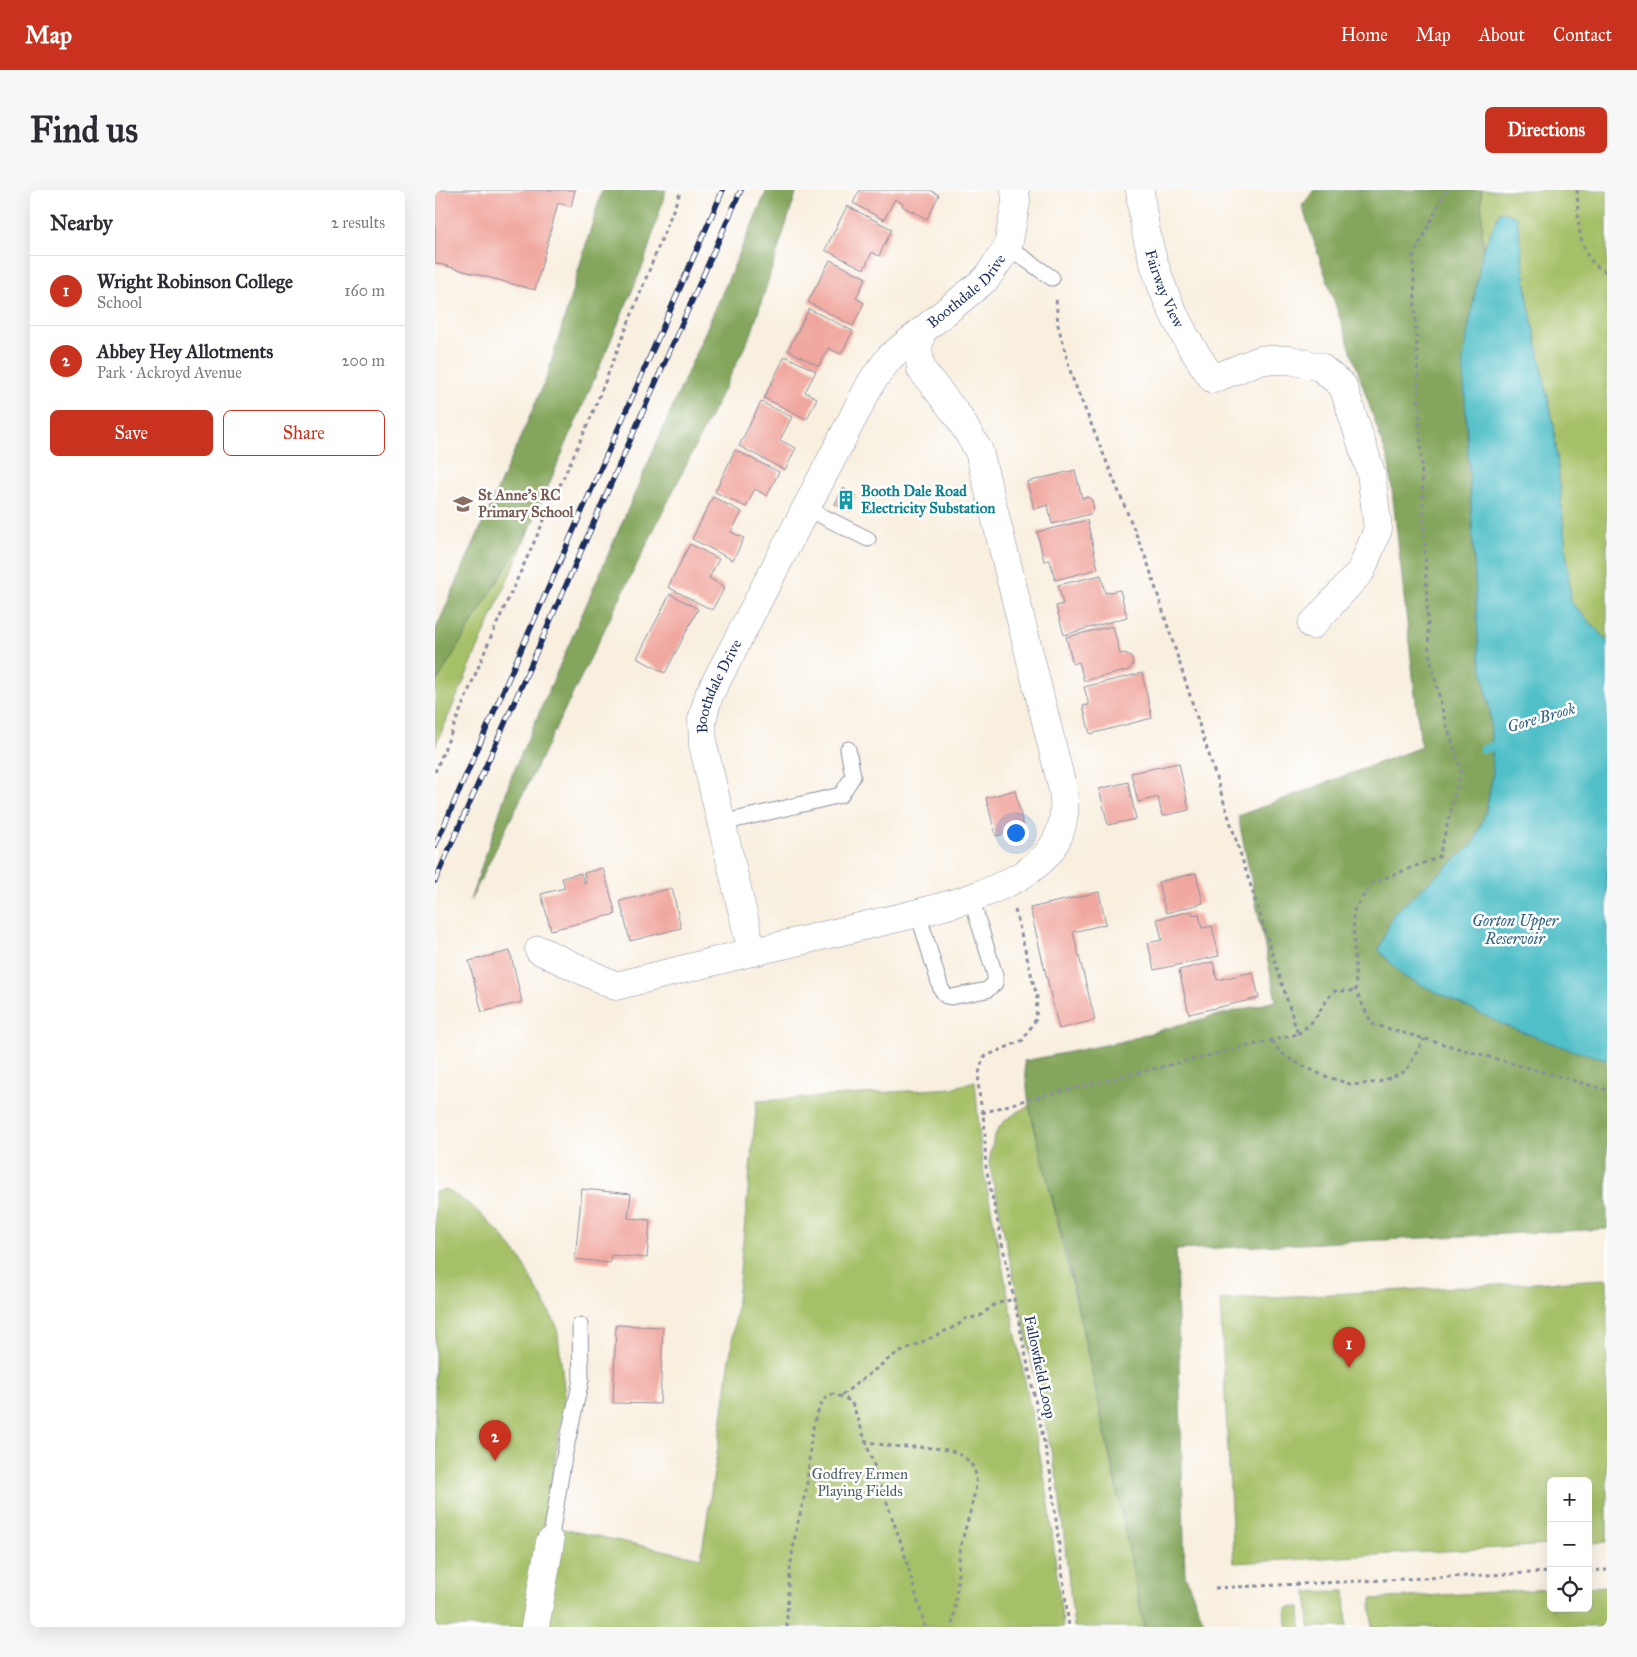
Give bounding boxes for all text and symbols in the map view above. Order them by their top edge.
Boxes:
text: Map [25,20,72,50]
text: Home [1341,24,1388,46]
text: Map [1416,24,1451,46]
text: About [1479,24,1525,46]
text: Contact [1553,24,1612,46]
button: Directions [1485,107,1607,153]
text: Find us [30,109,138,152]
text: Nearby [50,210,113,236]
text: 2 results [331,213,385,232]
street label: Fairway View [1141,248,1188,331]
street label: Boothdale Drive [924,251,1009,332]
text: Wright Robinson College [97,270,293,293]
text: 1 [63,281,69,300]
text: 160 m [344,281,385,300]
text: School [97,293,142,312]
text: Abbey Hey Allotments [97,340,273,363]
text: 2 [62,351,70,370]
text: 200 m [342,351,385,370]
text: Park · Ackroyd Avenue [97,363,242,382]
button: Save [50,410,213,456]
button: Share [223,410,385,456]
place label: Booth Dale Road Electricity Substation [861,482,996,518]
place label: St Anne's RC Primary School [478,486,575,522]
building icon: Booth Dale Road Electricity Substation [835,489,857,511]
school or university icon: St Anne's RC Primary School [452,493,474,515]
street label: Boothdale Drive [692,636,745,734]
water label: Gore Brook [1505,699,1577,736]
your location [1003,820,1029,846]
water label: Gorton Upper Reservoir [1472,911,1559,948]
street label: Fallowfield Loop [1020,1314,1060,1420]
pin: 1 [1333,1327,1365,1368]
pin: 2 [479,1420,511,1461]
park label: Godfrey Ermen Playing Fields [812,1465,908,1500]
map controls [1547,1477,1592,1612]
button: + [1547,1477,1592,1522]
button: − [1547,1522,1592,1567]
button: locate [1547,1567,1592,1612]

